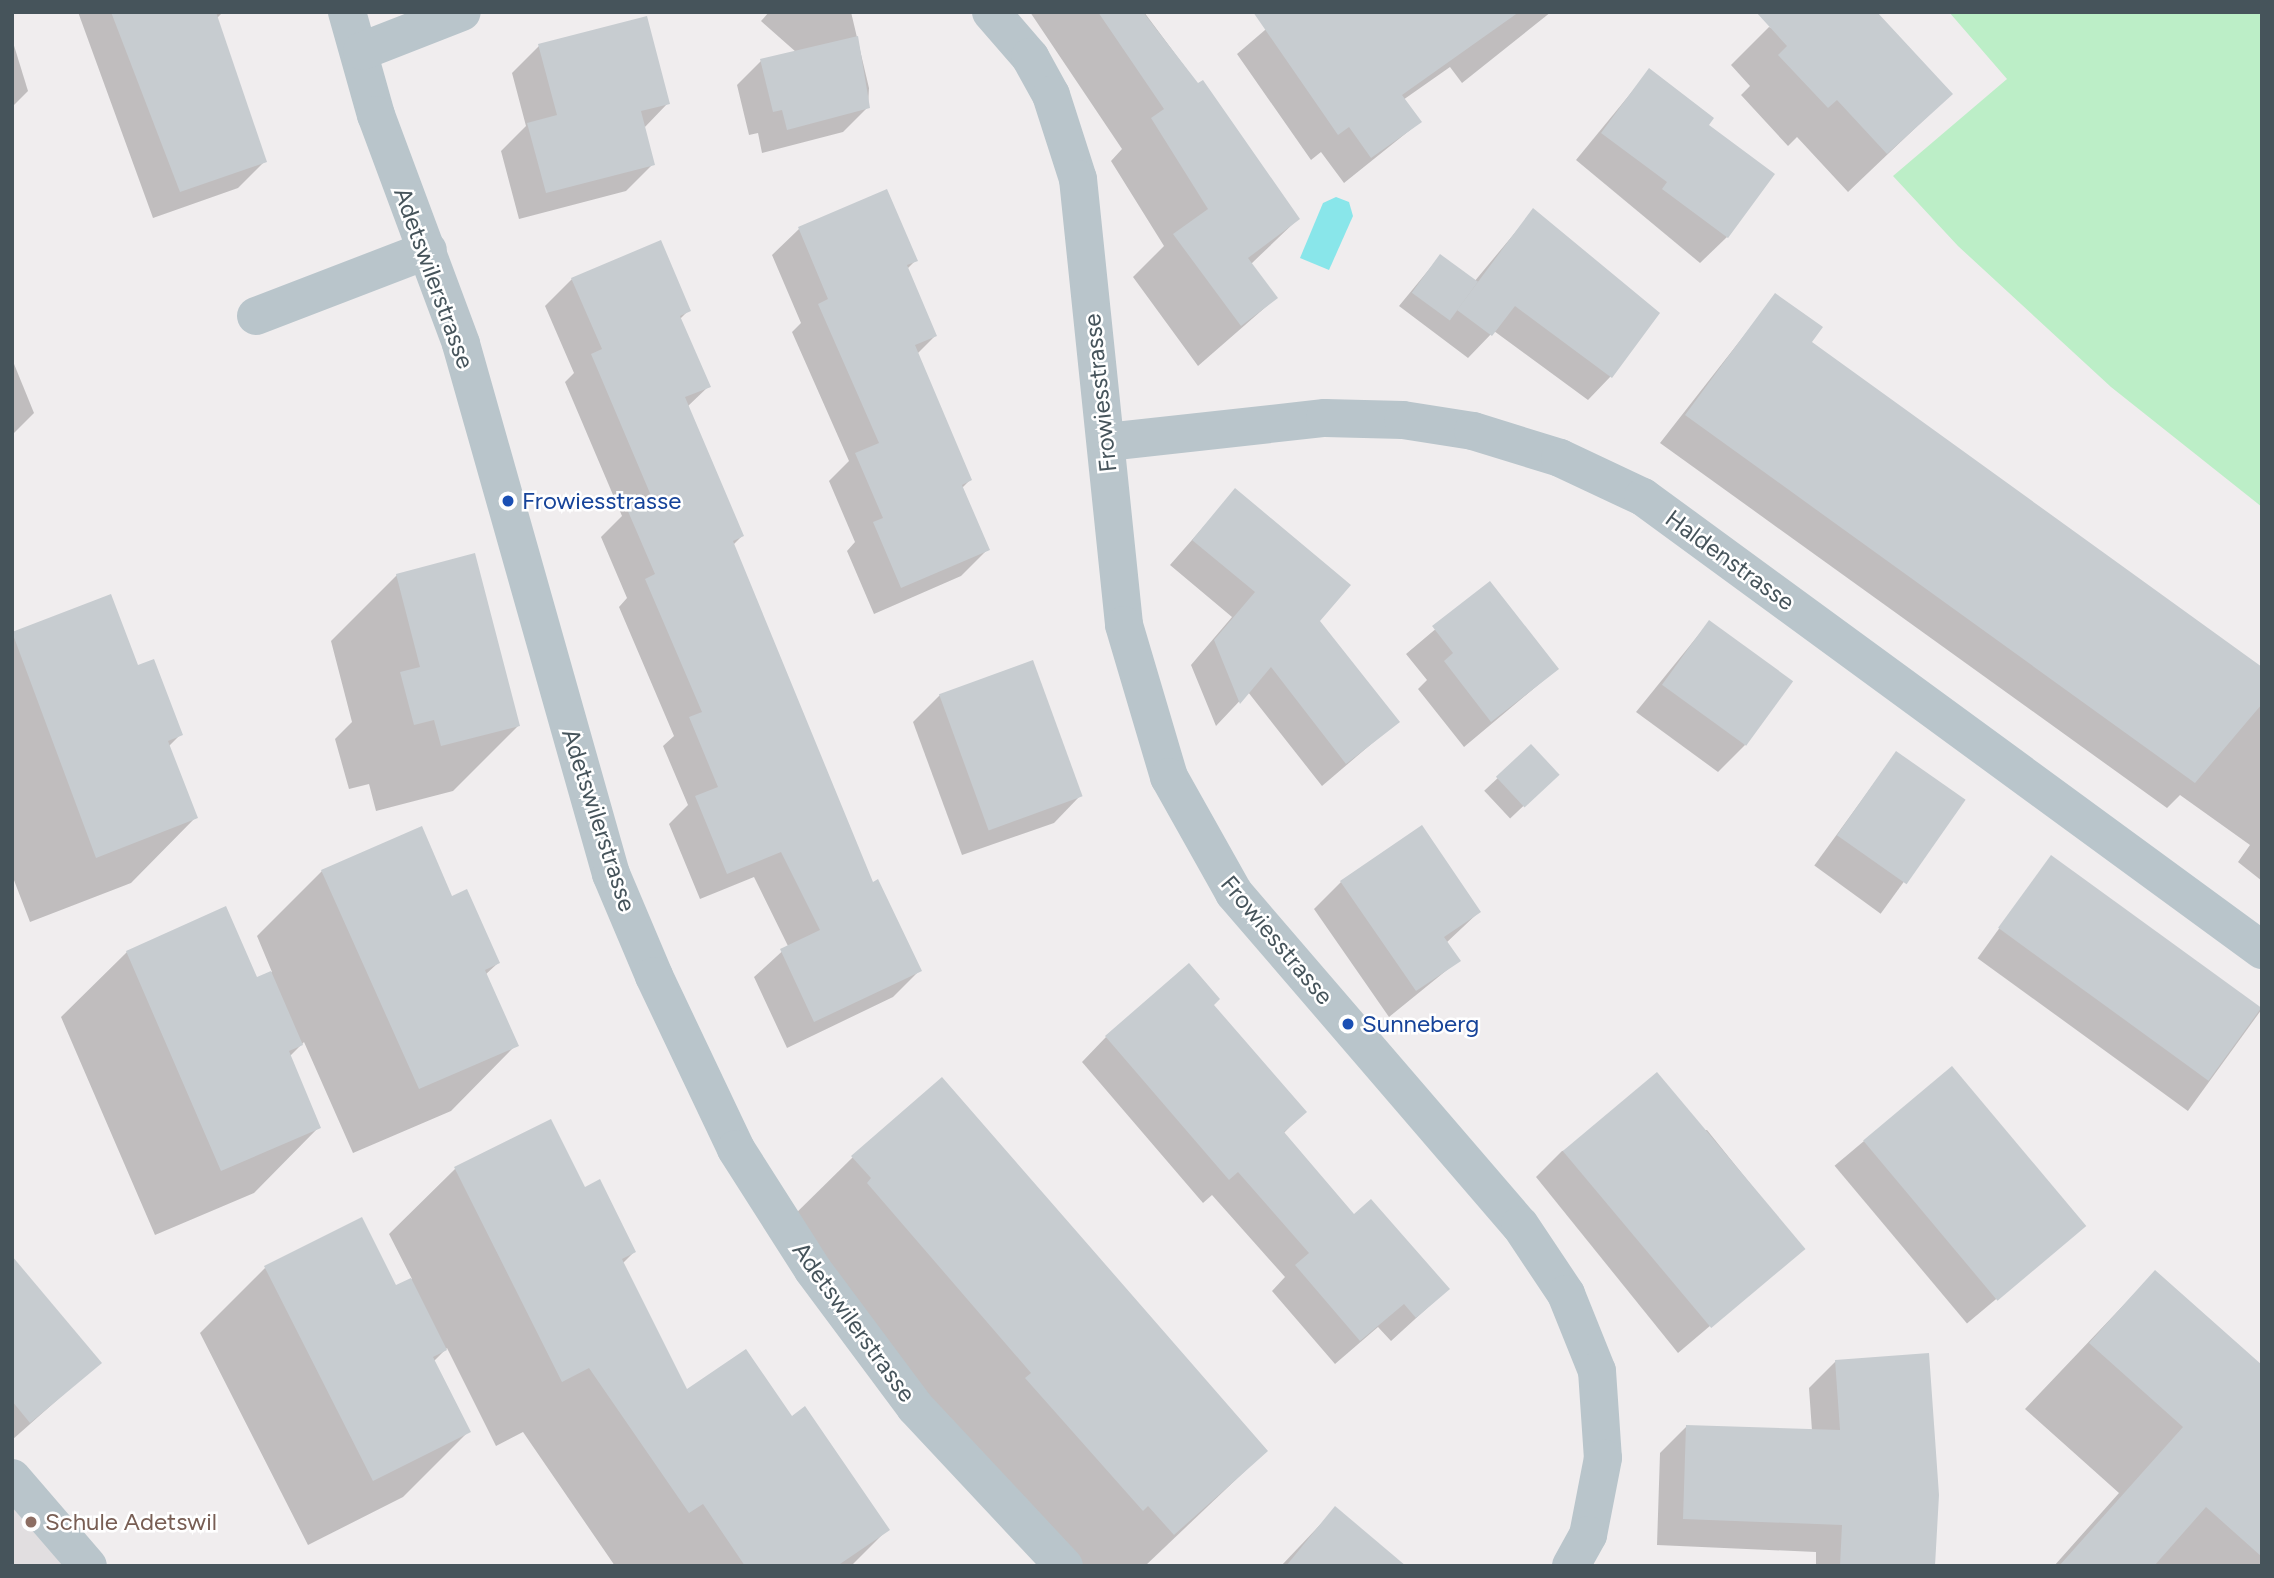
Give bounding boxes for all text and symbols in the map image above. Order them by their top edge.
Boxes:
street label: Adetswilerstrasse [388,184,480,372]
street label: Frowiesstrasse [1077,312,1123,474]
place label: Frowiesstrasse [522,487,681,515]
marker: Frowiesstrasse [500,493,516,509]
street label: Haldenstrasse [1660,504,1800,616]
street label: Adetswilerstrasse [556,725,642,915]
street label: Frowiesstrasse [1215,870,1339,1010]
place label: Sunneberg [1362,1010,1479,1038]
marker: Sunneberg [1340,1016,1356,1032]
street label: Adetswilerstrasse [786,1236,922,1408]
place label: Schule Adetswil [45,1508,217,1536]
marker: Schule Adetswil [23,1514,39,1530]

